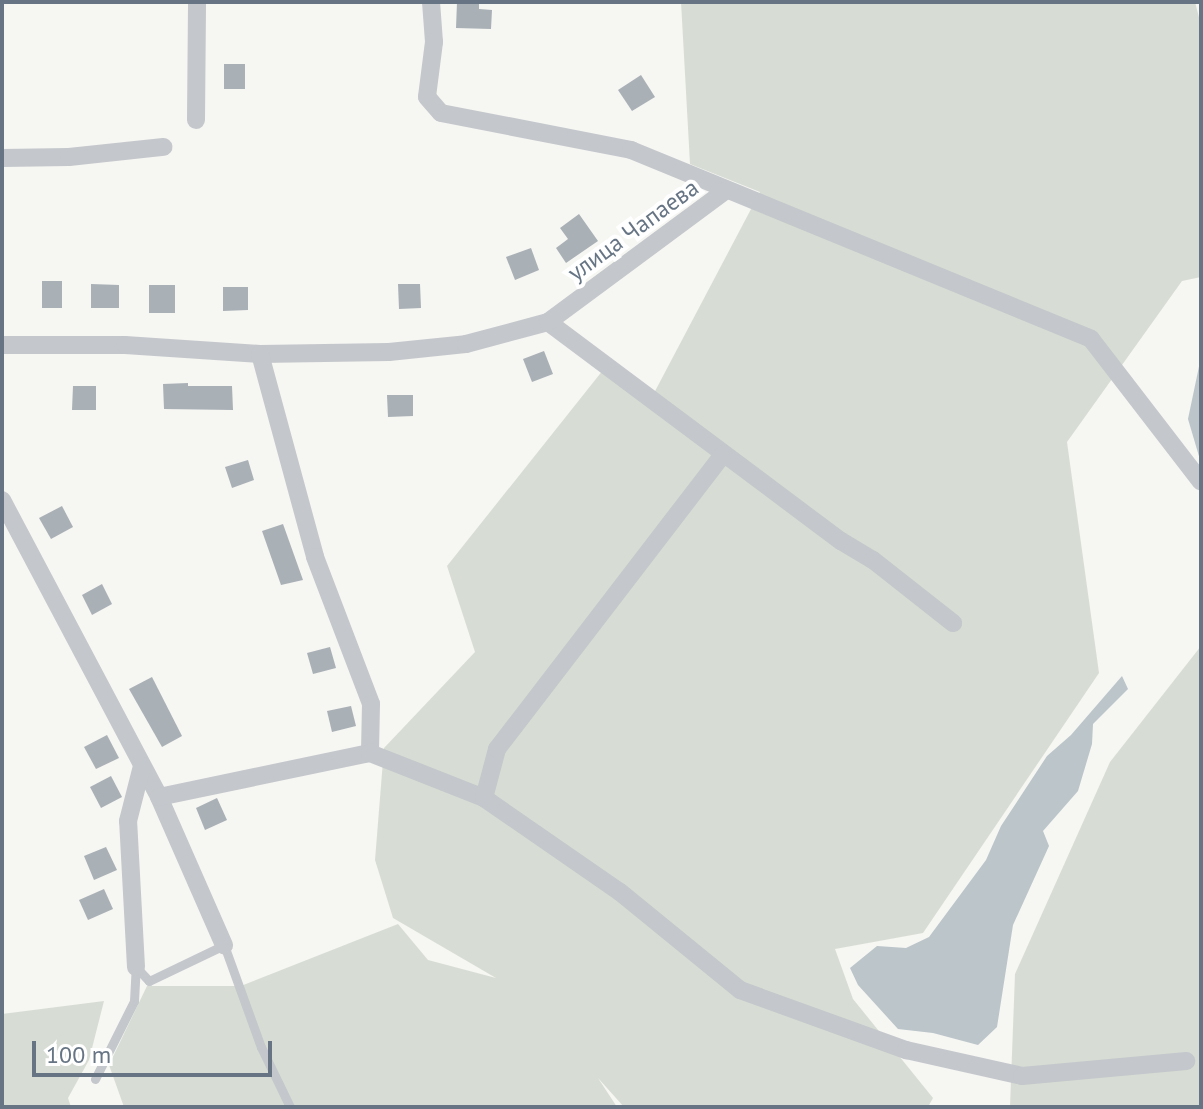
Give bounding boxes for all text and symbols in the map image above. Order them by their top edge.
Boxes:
street label: улица Чапаева [562,173,704,287]
scale bar [36,1025,276,1075]
text: 100 m [46,1039,111,1070]

